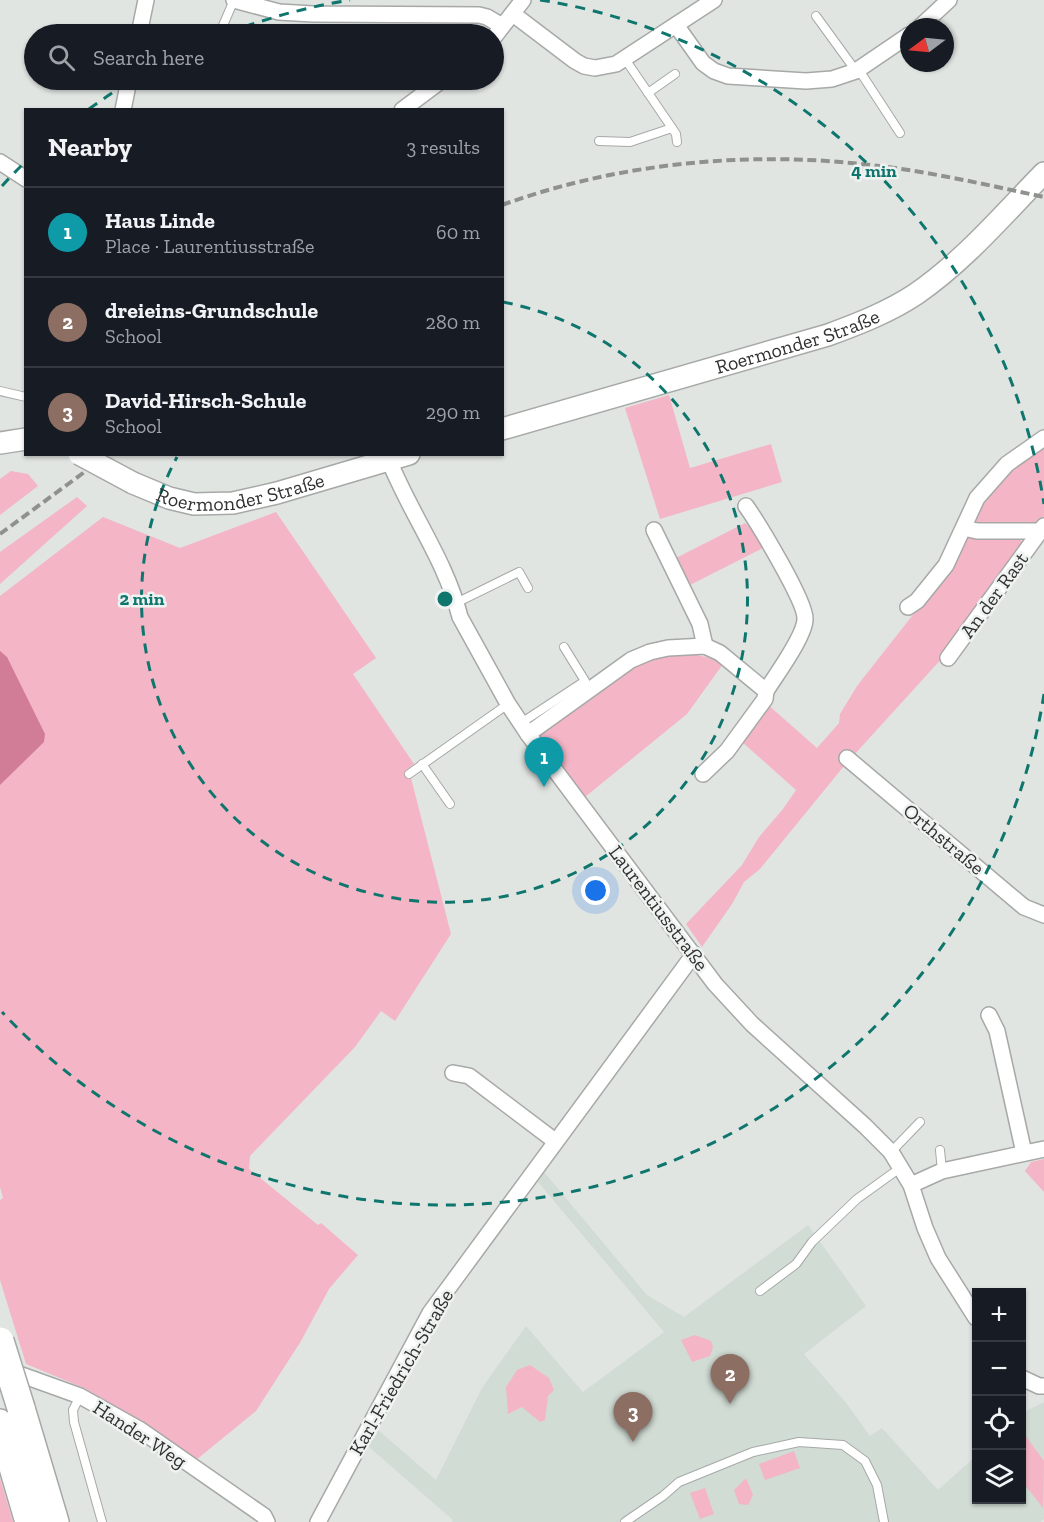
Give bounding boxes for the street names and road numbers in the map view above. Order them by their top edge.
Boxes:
street label: Roermonder Straße [713,304,883,379]
street label: Roermonder Straße [153,468,327,516]
street label: An der Rast [955,547,1033,643]
street label: Orthstraße [899,798,989,880]
street label: Laurentiusstraße [604,841,714,975]
street label: Karl-Friedrich-Straße [344,1285,458,1459]
street label: Hander Weg [89,1395,191,1473]

